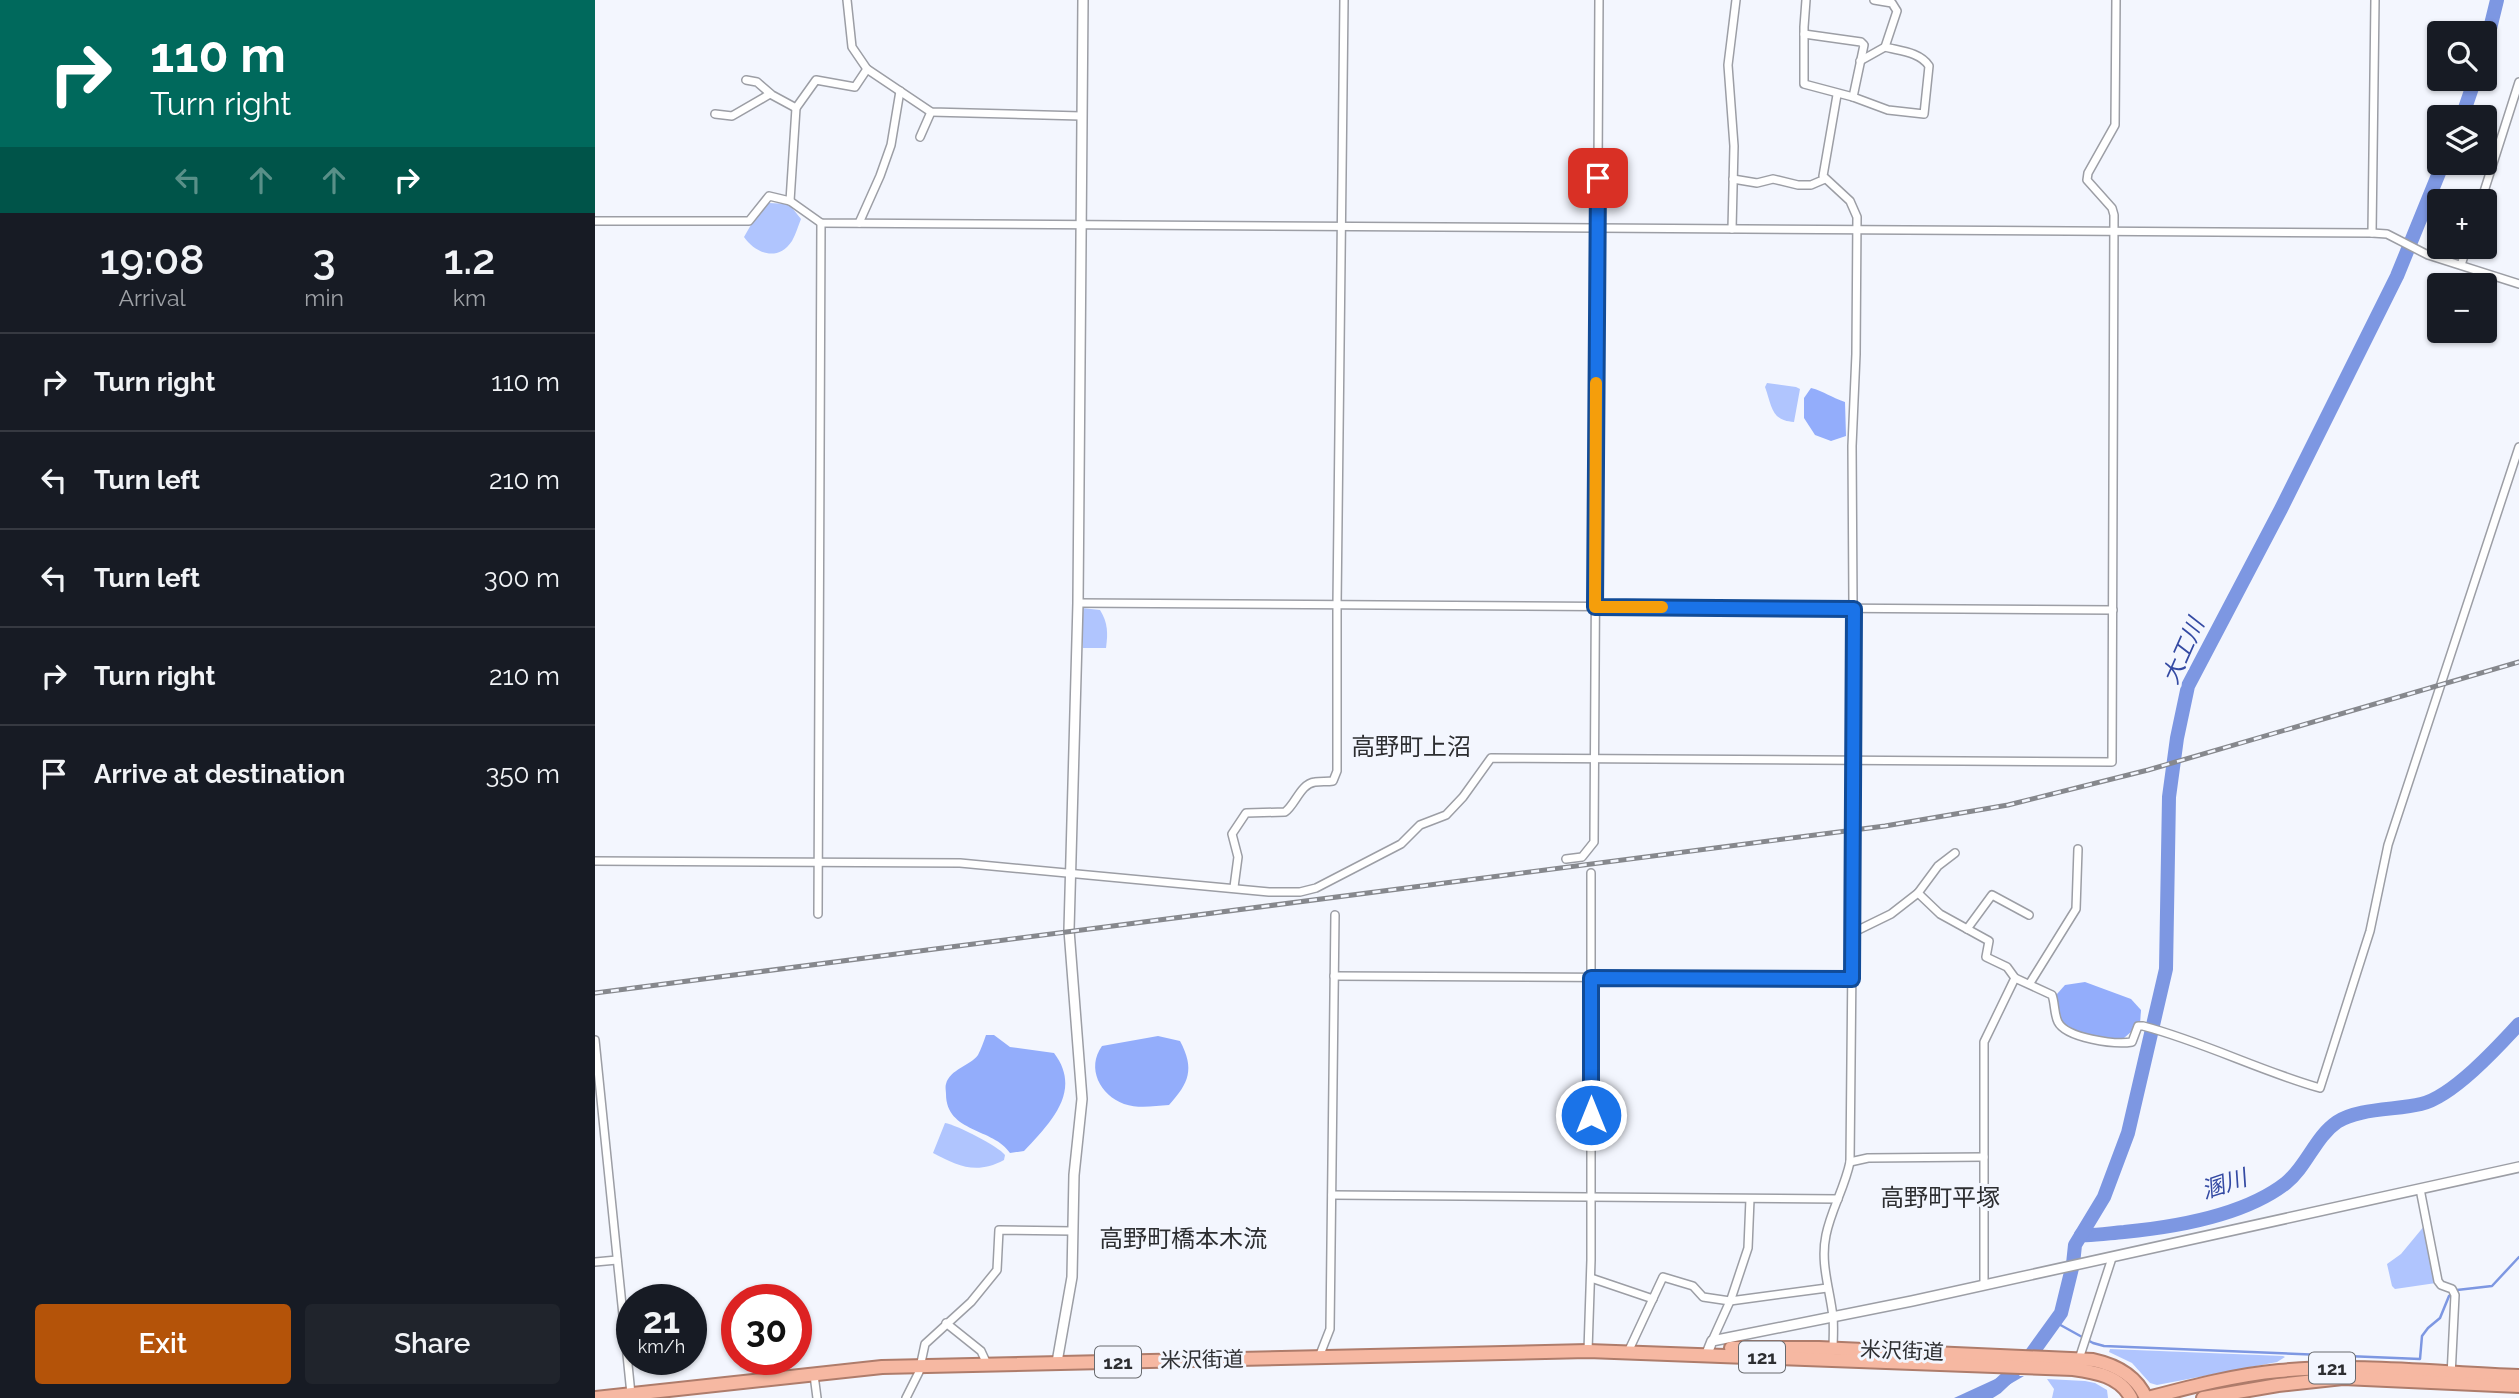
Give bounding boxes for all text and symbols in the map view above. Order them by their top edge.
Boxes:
map controls [2427,21,2497,343]
button: search [2427,21,2497,91]
text: 110 m [150,26,286,83]
icon: right [35,28,126,119]
text: Turn right [150,85,291,122]
button: layers [2427,105,2497,175]
pin [1568,148,1628,208]
icon: arrive [1579,159,1617,197]
icon: left [169,161,207,199]
icon: ahead [242,161,280,199]
icon: ahead [315,161,353,199]
icon: right [388,161,426,199]
button: + [2427,189,2497,259]
text: 19:08 [100,235,205,284]
text: 3 [313,235,336,284]
text: 1.2 [444,235,495,284]
button: − [2427,273,2497,343]
text: Arrival [118,284,186,311]
text: min [304,284,344,311]
text: km [453,284,486,311]
icon: right [35,363,73,401]
text: Turn right [94,367,215,397]
text: 110 m [491,367,560,397]
icon: left [35,461,73,499]
text: Turn left [94,465,200,495]
text: 210 m [489,465,560,495]
icon: left [35,559,73,597]
text: Turn left [94,563,200,593]
text: 300 m [484,563,560,593]
water label: 大工川 [2156,611,2210,688]
icon: right [35,657,73,695]
text: Turn right [94,661,215,691]
text: 210 m [489,661,560,691]
district label: 高野町上沼 [1351,732,1471,761]
icon: arrive [35,755,73,793]
text: Arrive at destination [94,759,345,789]
text: 350 m [486,759,560,789]
position arrow [1554,1078,1628,1152]
water label: 溷川 [2198,1163,2253,1203]
district label: 高野町平塚 [1880,1183,2000,1212]
district label: 高野町橋本木流 [1099,1224,1267,1253]
speed limit sign: 30 [721,1284,812,1375]
text: 21 [643,1300,680,1341]
button: Exit [35,1304,291,1384]
button: Share [305,1304,560,1384]
text: km/h [638,1336,685,1357]
street label: 米沢街道 [1860,1337,1944,1364]
road number: 121 [1739,1342,1785,1372]
road number: 121 [1095,1346,1141,1378]
street label: 米沢街道 [1160,1346,1244,1373]
road number: 121 [2309,1352,2355,1384]

